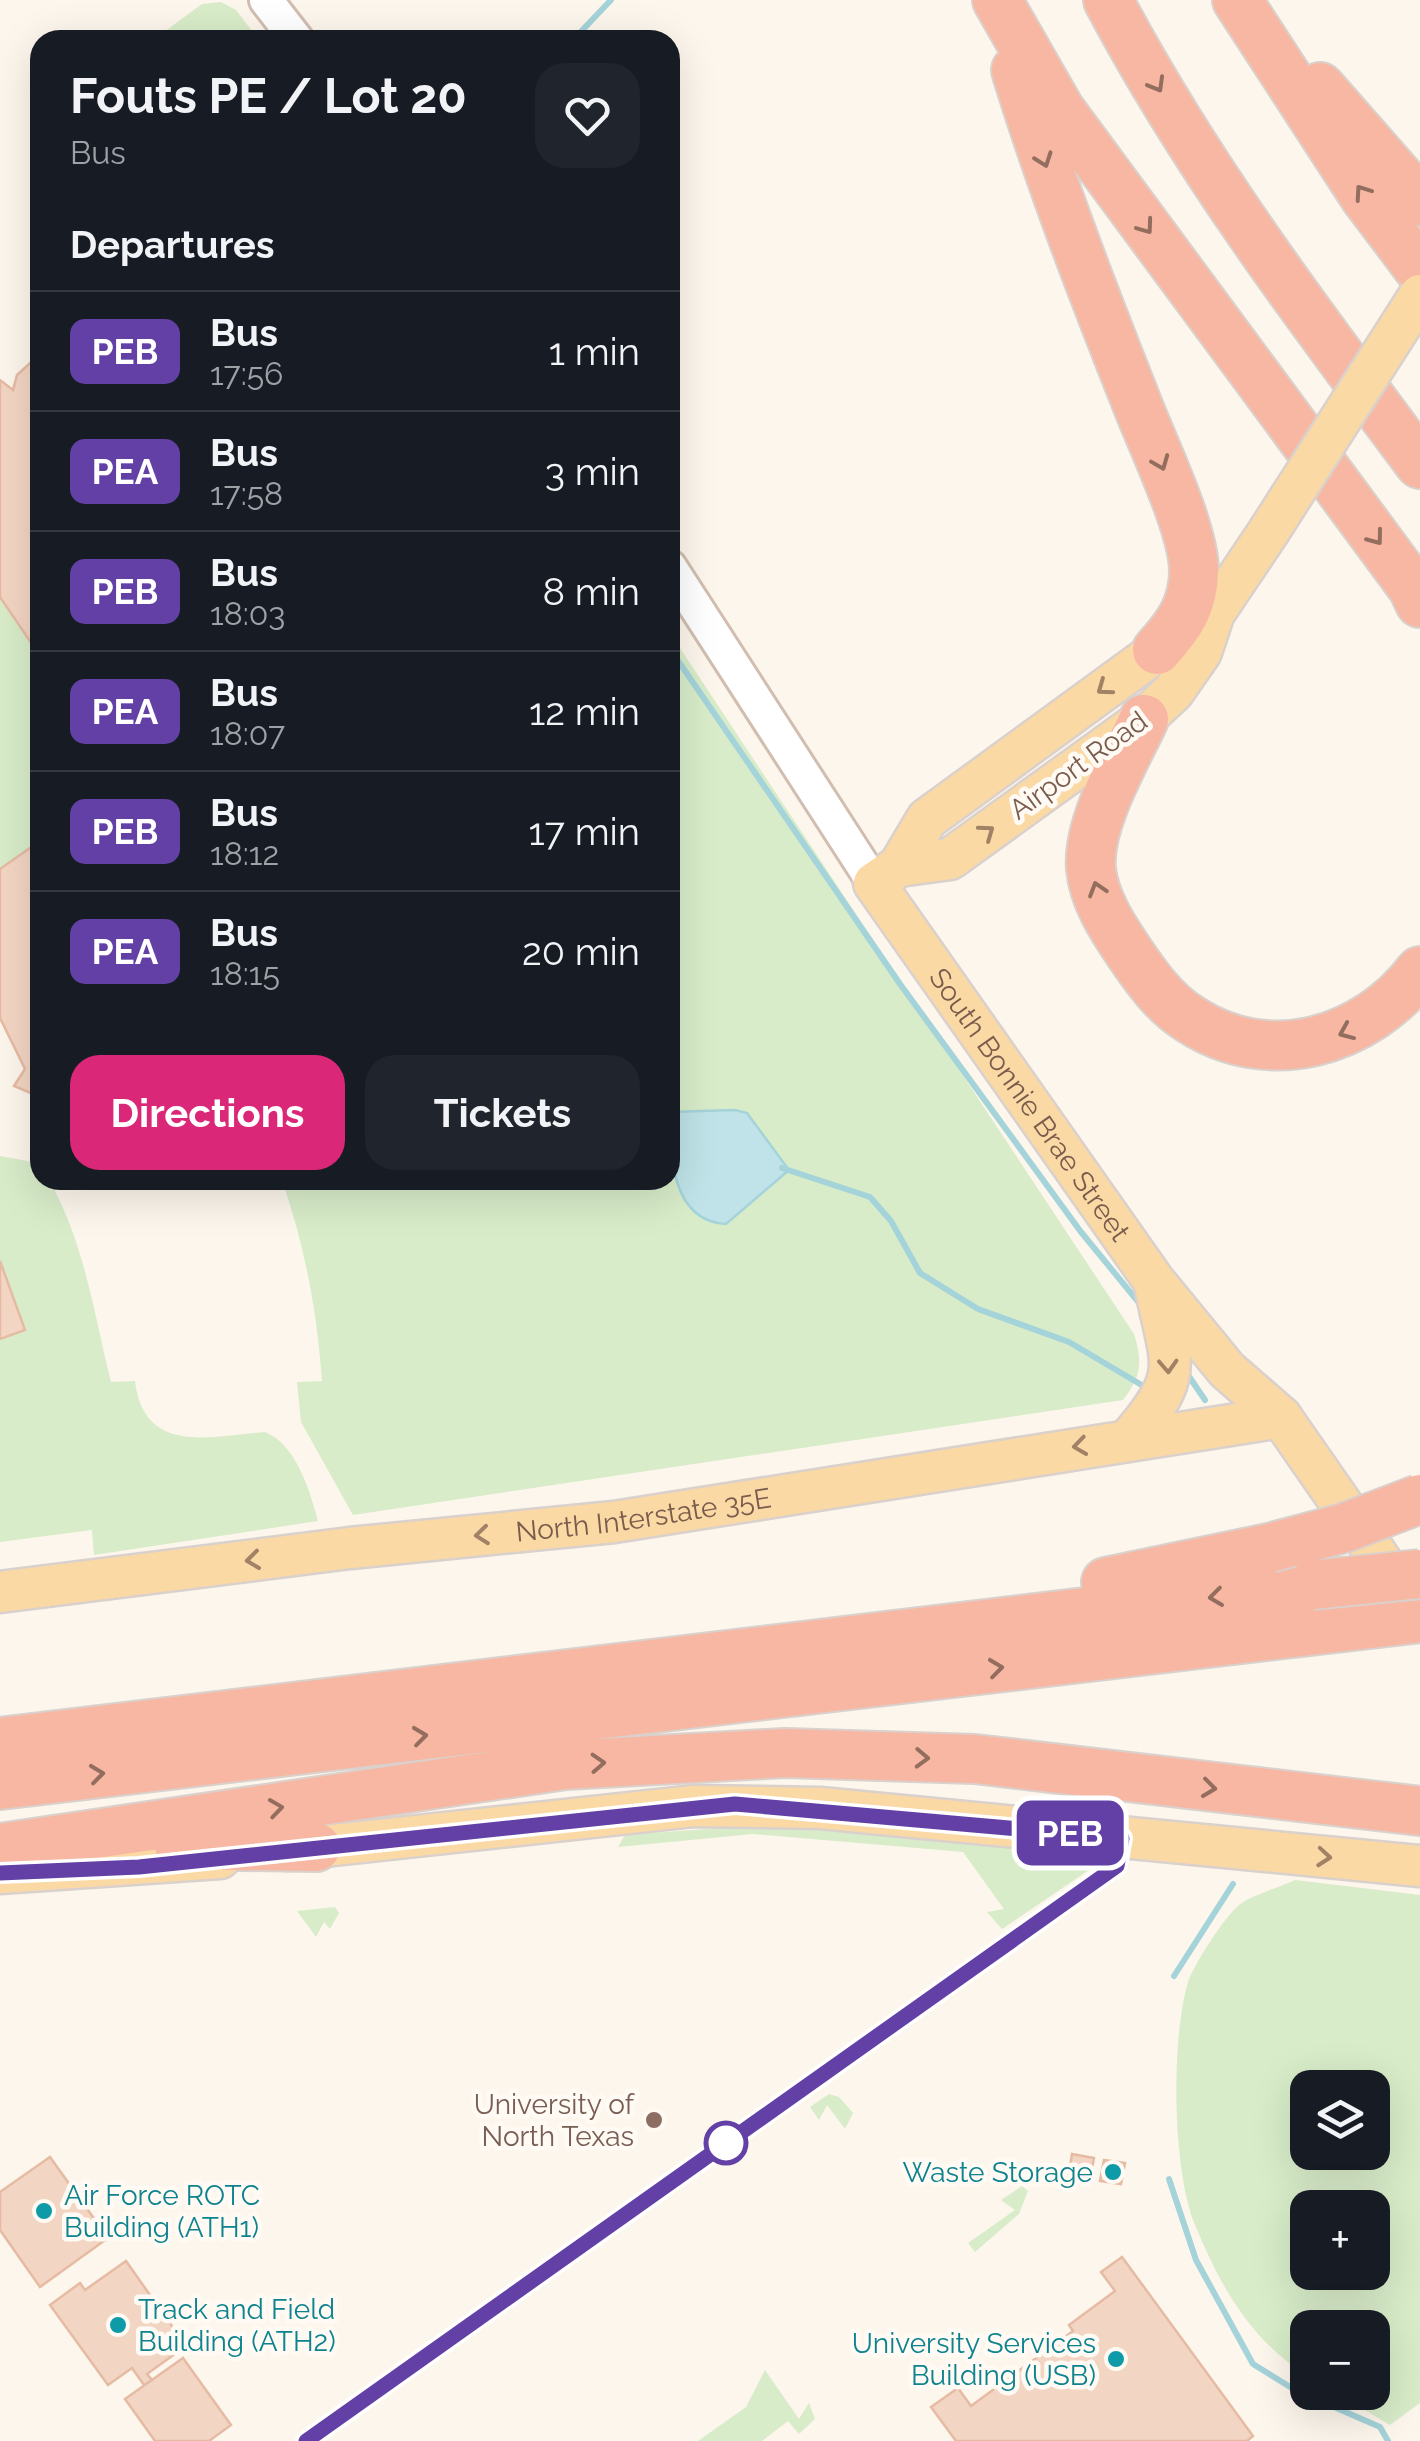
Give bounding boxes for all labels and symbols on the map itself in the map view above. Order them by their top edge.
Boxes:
one-way arrow [1145,74,1164,92]
one-way arrow [1032,150,1053,167]
one-way arrow [1356,184,1374,203]
one-way arrow [1134,216,1153,235]
one-way arrow [1149,454,1169,471]
one-way arrow [1364,527,1381,545]
one-way arrow [1097,675,1116,694]
street label: Airport Road [1003,704,1154,826]
one-way arrow [976,826,994,844]
one-way arrow [1088,882,1109,899]
street label: South Bonnie Brae Street [922,962,1137,1248]
one-way arrow [1338,1020,1356,1040]
one-way arrow [1157,1358,1178,1374]
one-way arrow [1072,1435,1089,1456]
street label: North Interstate 35E [514,1482,773,1549]
one-way arrow [474,1524,490,1545]
one-way arrow [245,1549,262,1570]
one-way arrow [1207,1586,1223,1607]
one-way arrow [988,1658,1004,1679]
one-way arrow [412,1726,428,1747]
one-way arrow [915,1747,931,1768]
one-way arrow [590,1753,606,1774]
one-way arrow [89,1764,105,1785]
one-way arrow [1200,1776,1217,1797]
one-way arrow [268,1798,284,1819]
line badge: PEB [1012,1800,1128,1866]
one-way arrow [1316,1846,1332,1867]
place label: University of North Texas [474,2088,636,2153]
marker: University of North Texas [643,2109,665,2131]
unlabelled marker [705,2122,747,2164]
place label: Waste Storage [902,2156,1093,2189]
marker: Waste Storage [1102,2161,1124,2183]
place label: Air Force ROTC Building (ATH1) [64,2179,260,2244]
marker: Air Force ROTC Building (ATH1) [33,2200,55,2222]
place label: Track and Field Building (ATH2) [138,2293,336,2358]
marker: Track and Field Building (ATH2) [107,2314,129,2336]
place label: University Services Building (USB) [852,2327,1096,2392]
marker: University Services Building (USB) [1105,2348,1127,2370]

